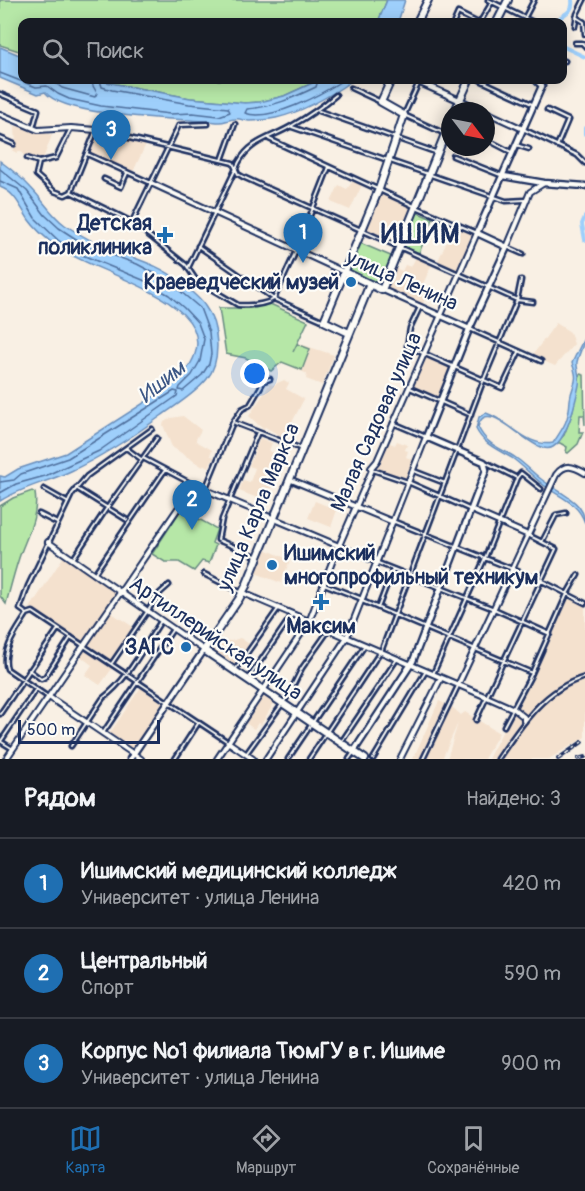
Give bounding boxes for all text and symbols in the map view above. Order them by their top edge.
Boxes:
search box [18,18,567,84]
icon: search [39,35,72,68]
text: Поиск [87,37,144,65]
north arrow [441,102,495,156]
pin: 3 [92,110,130,160]
place label: Детская поликлиника [38,210,152,261]
pin: 1 [284,214,322,263]
district label: ИШИМ [381,218,461,251]
marker: Детская поликлиника [156,226,174,244]
street label: улица Ленина [341,243,462,317]
place label: Краеведческий музей [144,269,339,296]
marker: Краеведческий музей [344,275,358,289]
street label: Малая Садовая улица [325,328,428,516]
water label: Ишим [132,353,192,409]
your location [240,359,269,388]
street label: улица Карла Маркса [210,419,306,596]
pin: 2 [172,480,212,530]
place label: Ишимский многопрофильный техникум [284,540,538,591]
marker: Ишимский многопрофильный техникум [265,558,279,572]
street label: Артиллерийская улица [124,570,307,706]
marker: Максим [312,593,330,611]
place label: Максим [286,613,356,640]
place label: ЗАГС [125,634,174,661]
marker: ЗАГС [179,640,193,654]
scale bar [18,717,160,744]
text: 500 m [27,720,75,740]
text: Рядом [24,782,96,814]
text: Найдено: 3 [466,786,561,811]
text: Ишимский медицинский колледж [81,857,397,885]
text: 1 [40,871,47,896]
text: 420 m [502,871,561,896]
text: Университет · улица Ленина [81,885,319,910]
text: Центральный [81,947,207,975]
text: 2 [38,961,49,986]
text: 590 m [504,961,561,986]
text: Спорт [81,975,134,1000]
text: Корпус №1 филиала ТюмГУ в г. Ишиме [81,1037,445,1065]
text: 3 [38,1051,49,1076]
text: 900 m [501,1051,561,1076]
text: Университет · улица Ленина [81,1065,319,1090]
tab: Карта [65,1122,105,1178]
tab: Маршрут [236,1122,296,1178]
tab: Сохранённые [427,1122,520,1178]

